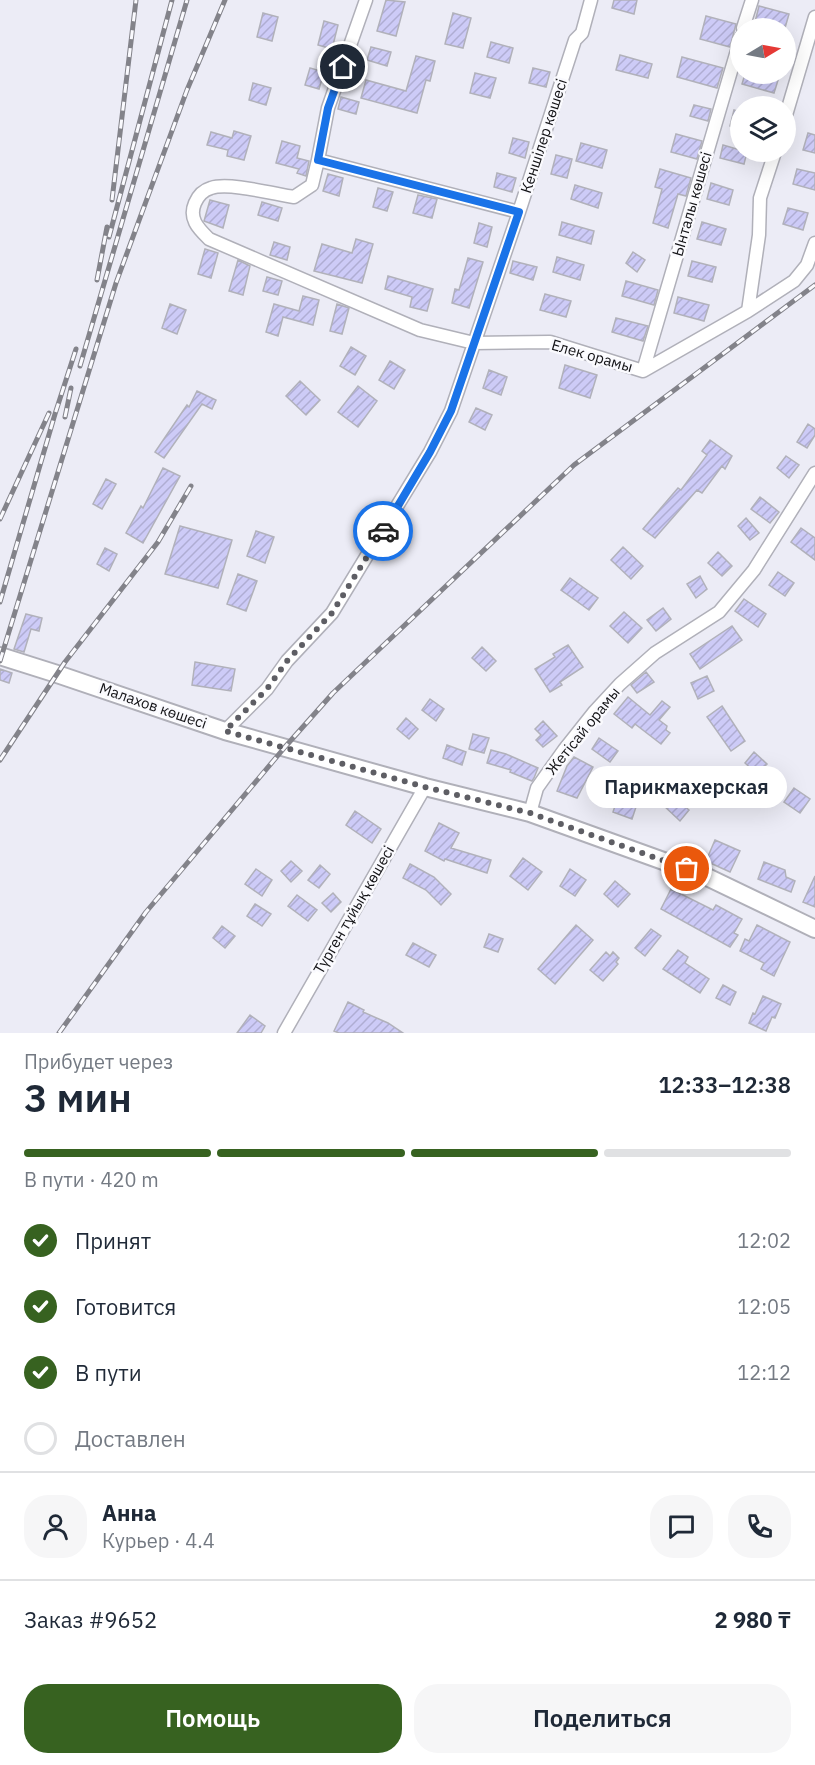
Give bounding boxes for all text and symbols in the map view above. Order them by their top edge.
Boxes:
north arrow [730,18,796,84]
map controls [730,18,796,162]
pin [317,41,368,92]
icon: home [326,50,359,83]
street label: Кеншілер көшесі [516,76,571,195]
button: layers [730,96,796,162]
street label: Ынталы көшесі [668,149,716,258]
street label: Елек орамы [549,335,635,376]
courier [353,501,413,561]
icon: car [367,515,400,548]
street label: Малахов көшесі [97,678,209,733]
street label: Жетісай орамы [541,683,624,778]
callout: Парикмахерская [586,767,788,809]
text: Парикмахерская [604,773,769,800]
street label: Түрген тұйық көшесі [309,842,398,977]
pin [661,843,712,894]
icon: bag [670,852,703,885]
text: Прибудет через [24,1048,173,1075]
text: 12:33–12:38 [658,1070,791,1099]
text: 3 мин [24,1072,132,1123]
text: В пути · 420 m [24,1166,159,1193]
icon: check [24,1224,57,1257]
text: Принят [75,1226,151,1255]
text: 12:02 [737,1227,791,1254]
icon: check [24,1290,57,1323]
text: Готовится [75,1292,176,1321]
text: 12:05 [737,1293,791,1320]
icon: check [24,1356,57,1389]
text: В пути [75,1358,142,1387]
text: 12:12 [737,1359,791,1386]
text: Доставлен [75,1424,186,1453]
button: person [24,1495,87,1558]
button: chat [650,1495,713,1558]
button: phone [728,1495,791,1558]
text: Анна [102,1498,157,1527]
text: Курьер · 4.4 [102,1527,215,1554]
text: Заказ #9652 [24,1605,157,1634]
text: 2 980 ₸ [715,1605,791,1634]
button: Помощь [24,1684,402,1753]
button: Поделиться [414,1684,791,1753]

